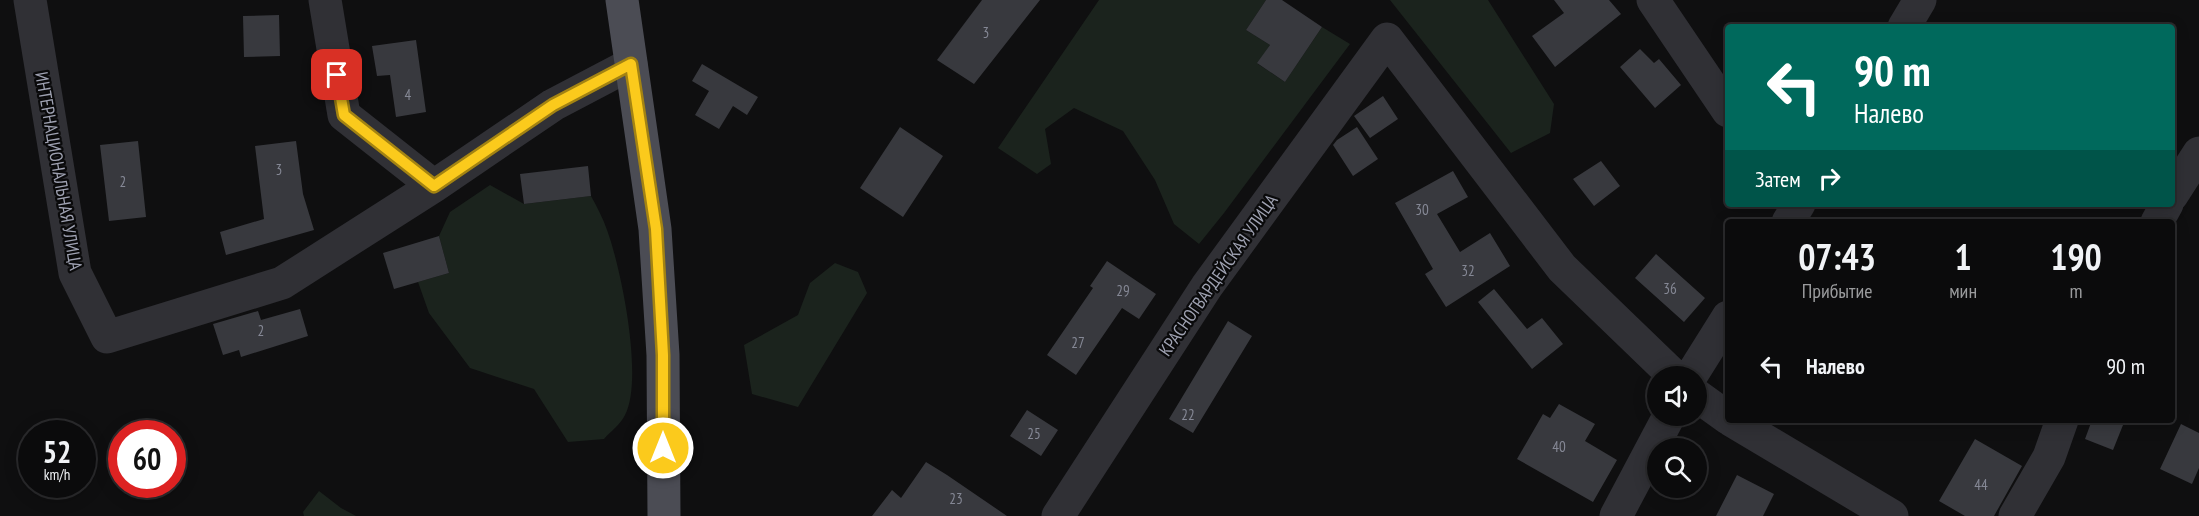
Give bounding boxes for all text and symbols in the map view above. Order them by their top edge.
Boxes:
house number: 3 [983,23,989,42]
text: 90 m [1854,43,1931,98]
icon: left [1755,48,1833,126]
pin [311,49,362,100]
icon: arrive [320,58,353,91]
street label: ИНТЕРНАЦИОНАЛЬНАЯ УЛИЦА [30,70,88,273]
house number: 4 [405,85,412,104]
text: Налево [1854,96,1924,130]
house number: 3 [276,160,282,179]
icon: right [1813,162,1846,195]
text: Затем [1755,165,1801,193]
house number: 2 [120,172,126,191]
street label: КРАСНОГВАРДЕЙСКАЯ УЛИЦА [1153,189,1283,360]
house number: 30 [1415,200,1429,219]
text: 07:43 [1798,233,1876,280]
text: 1 [1955,233,1972,280]
text: 190 [2050,233,2102,280]
house number: 32 [1461,261,1475,280]
text: Прибытие [1802,278,1873,304]
text: мин [1949,278,1977,304]
text: m [2070,278,2083,304]
house number: 36 [1663,279,1677,298]
house number: 29 [1116,281,1130,300]
house number: 2 [258,321,264,340]
house number: 27 [1071,333,1085,352]
icon: left [1755,350,1788,383]
text: Налево [1806,352,1865,380]
text: 90 m [2106,352,2145,380]
map controls [1647,366,1707,498]
button: sound [1647,366,1707,426]
house number: 22 [1181,405,1195,424]
position arrow [631,416,695,480]
speed limit sign: 60 [108,420,186,498]
house number: 25 [1027,424,1041,443]
text: 52 [43,432,71,471]
house number: 40 [1552,437,1566,456]
button: search [1647,438,1707,498]
text: km/h [44,465,70,484]
house number: 44 [1974,475,1988,494]
house number: 23 [949,489,963,508]

